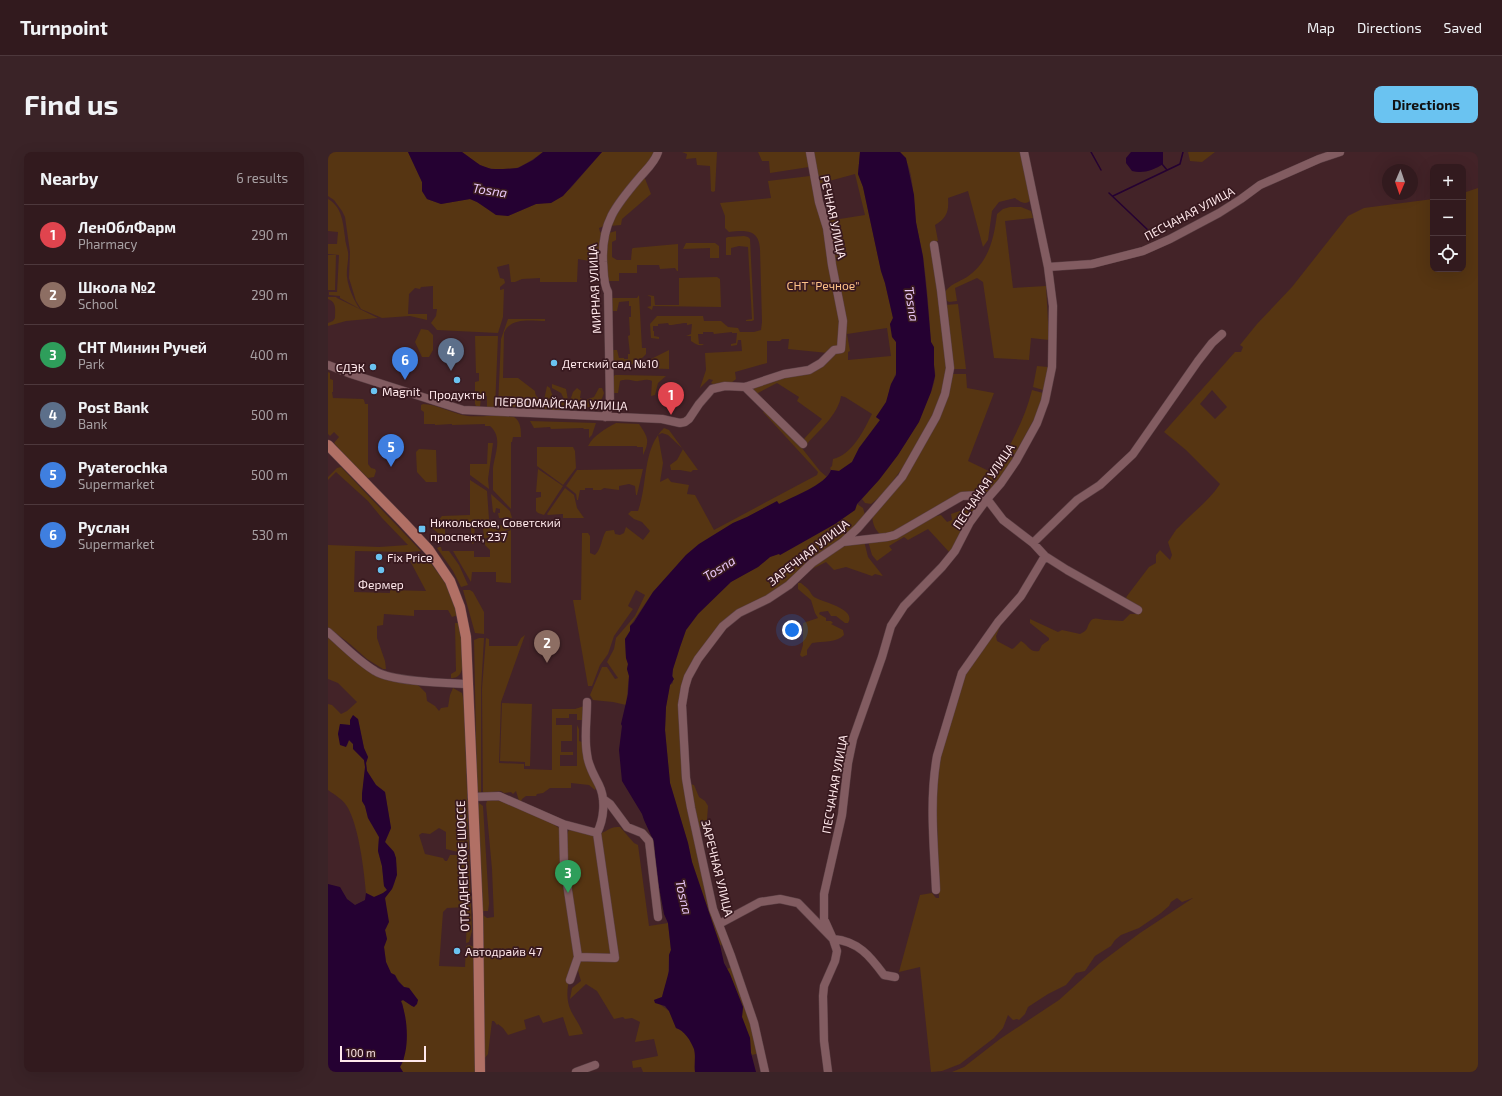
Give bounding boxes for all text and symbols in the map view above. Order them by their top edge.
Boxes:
text: Turnpoint [20,16,108,39]
text: Map [1307,19,1335,36]
text: Directions [1357,19,1422,36]
text: Saved [1444,19,1482,36]
button: Directions [1374,86,1478,123]
text: Find us [24,87,118,121]
north arrow [1382,164,1418,200]
map controls [1430,164,1466,272]
button: + [1430,164,1466,200]
text: Nearby [40,168,98,188]
text: 6 results [236,170,288,186]
street label: РЕЧНАЯ УЛИЦА [818,174,850,260]
water label: Tosna [471,179,509,201]
street label: ПЕСЧАНАЯ УЛИЦА [1142,183,1237,243]
button: − [1430,200,1466,236]
text: ЛенОблФарм [78,218,176,236]
text: 1 [50,227,56,243]
text: 290 m [251,227,288,243]
text: Pharmacy [78,236,137,252]
button: locate [1430,236,1466,272]
street label: МИРНАЯ УЛИЦА [585,243,603,334]
text: Школа №2 [78,278,156,296]
park label: СНТ "Речное" [787,278,859,292]
water label: Tosna [901,285,923,323]
text: 2 [49,287,57,303]
text: 290 m [251,287,288,303]
text: School [78,296,118,312]
text: СНТ Минин Ручей [78,338,207,356]
pin: 4 [438,338,464,371]
text: 3 [49,347,57,363]
text: 400 m [250,347,288,363]
pin: 6 [392,347,418,380]
text: Park [78,356,105,372]
place label: Детский сад №10 [562,356,659,370]
marker: Детский сад №10 [549,358,559,368]
place label: СДЭК [336,360,365,374]
marker: СДЭК [368,362,378,372]
marker: Продукты [452,375,462,385]
pin: 1 [658,382,684,415]
place label: Magnit [382,384,421,398]
marker: Magnit [369,386,379,396]
place label: Продукты [429,387,485,402]
street label: ПЕРВОМАЙСКАЯ УЛИЦА [494,394,628,412]
text: Post Bank [78,398,149,416]
text: 4 [49,407,57,423]
text: 500 m [251,407,288,423]
text: Bank [78,416,107,432]
pin: 5 [378,434,404,467]
street label: ПЕСЧАНАЯ УЛИЦА [949,440,1017,531]
text: Pyaterochka [78,458,168,476]
text: 5 [49,467,57,483]
text: 500 m [251,467,288,483]
text: Supermarket [78,476,155,492]
place label: Никольское, Советский проспект, 237 [430,515,561,543]
street label: ЗАРЕЧНАЯ УЛИЦА [765,516,852,588]
text: Руслан [78,518,130,536]
marker: Никольское, Советский проспект, 237 [417,524,427,534]
text: 6 [49,527,57,543]
text: 530 m [252,527,288,543]
text: Supermarket [78,536,155,552]
place label: Fix Price [387,550,433,564]
marker: Fix Price [374,552,384,562]
water label: Tosna [700,552,738,584]
marker: Фермер [376,565,386,575]
place label: Фермер [358,577,404,591]
your location [782,620,802,640]
pin: 2 [534,630,560,663]
street label: ПЕСЧАНАЯ УЛИЦА [818,733,850,835]
street label: ОТРАДНЕНСКОЕ ШОССЕ [453,800,471,932]
street label: ЗАРЕЧНАЯ УЛИЦА [699,818,737,918]
pin: 3 [555,860,581,893]
water label: Tosna [672,878,696,916]
place label: Автодрайв 47 [465,944,542,958]
marker: Автодрайв 47 [452,946,462,956]
scale bar [340,1044,426,1063]
text: 100 m [346,1046,376,1059]

